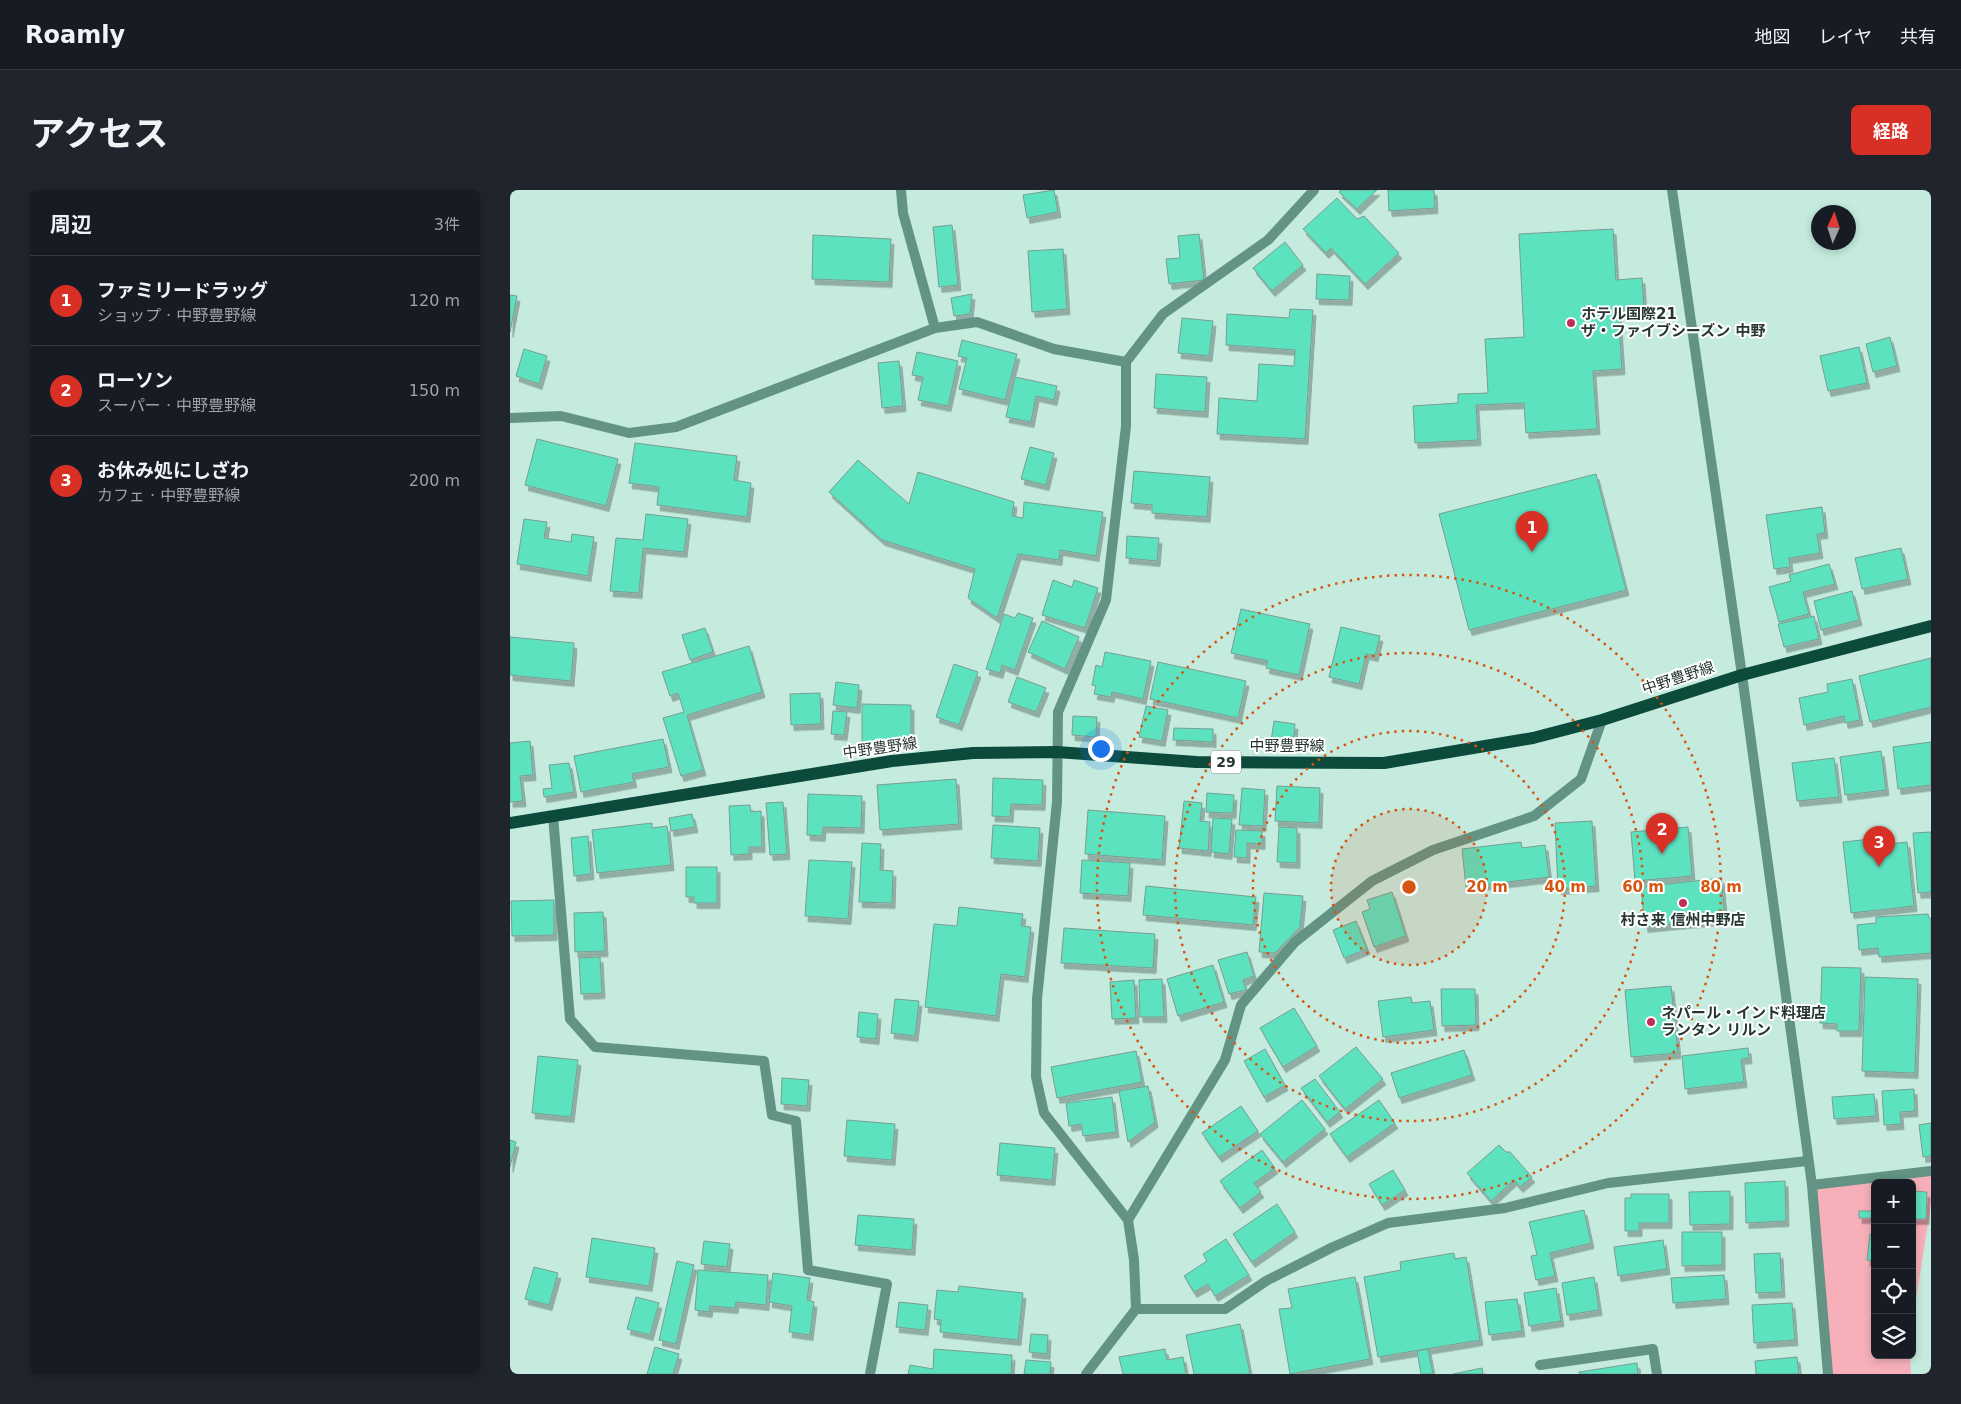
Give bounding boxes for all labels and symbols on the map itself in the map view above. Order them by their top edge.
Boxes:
north arrow [1811,205,1856,250]
place label: ホテル国際21 ザ・ファイブシーズン 中野 [1581,305,1765,340]
marker: ホテル国際21 ザ・ファイブシーズン 中野 [1565,317,1577,329]
pin: 1 [1516,511,1548,552]
street label: 中野豊野線 [1640,658,1716,698]
street label: 中野豊野線 [842,734,918,762]
your location [1088,736,1114,762]
street label: 中野豊野線 [1249,737,1325,755]
road number: 29 [1211,750,1241,774]
pin: 2 [1646,813,1678,854]
pin: 3 [1863,826,1895,867]
centre of rings [1400,878,1418,896]
text: 20 m [1466,878,1508,896]
text: 40 m [1544,878,1586,896]
text: 60 m [1622,878,1664,896]
text: 80 m [1700,878,1742,896]
marker: 村さ来 信州中野店 [1677,897,1689,909]
place label: 村さ来 信州中野店 [1620,911,1746,929]
place label: ネパール・インド料理店 ランタン リルン [1661,1004,1826,1039]
marker: ネパール・インド料理店 ランタン リルン [1645,1016,1657,1028]

